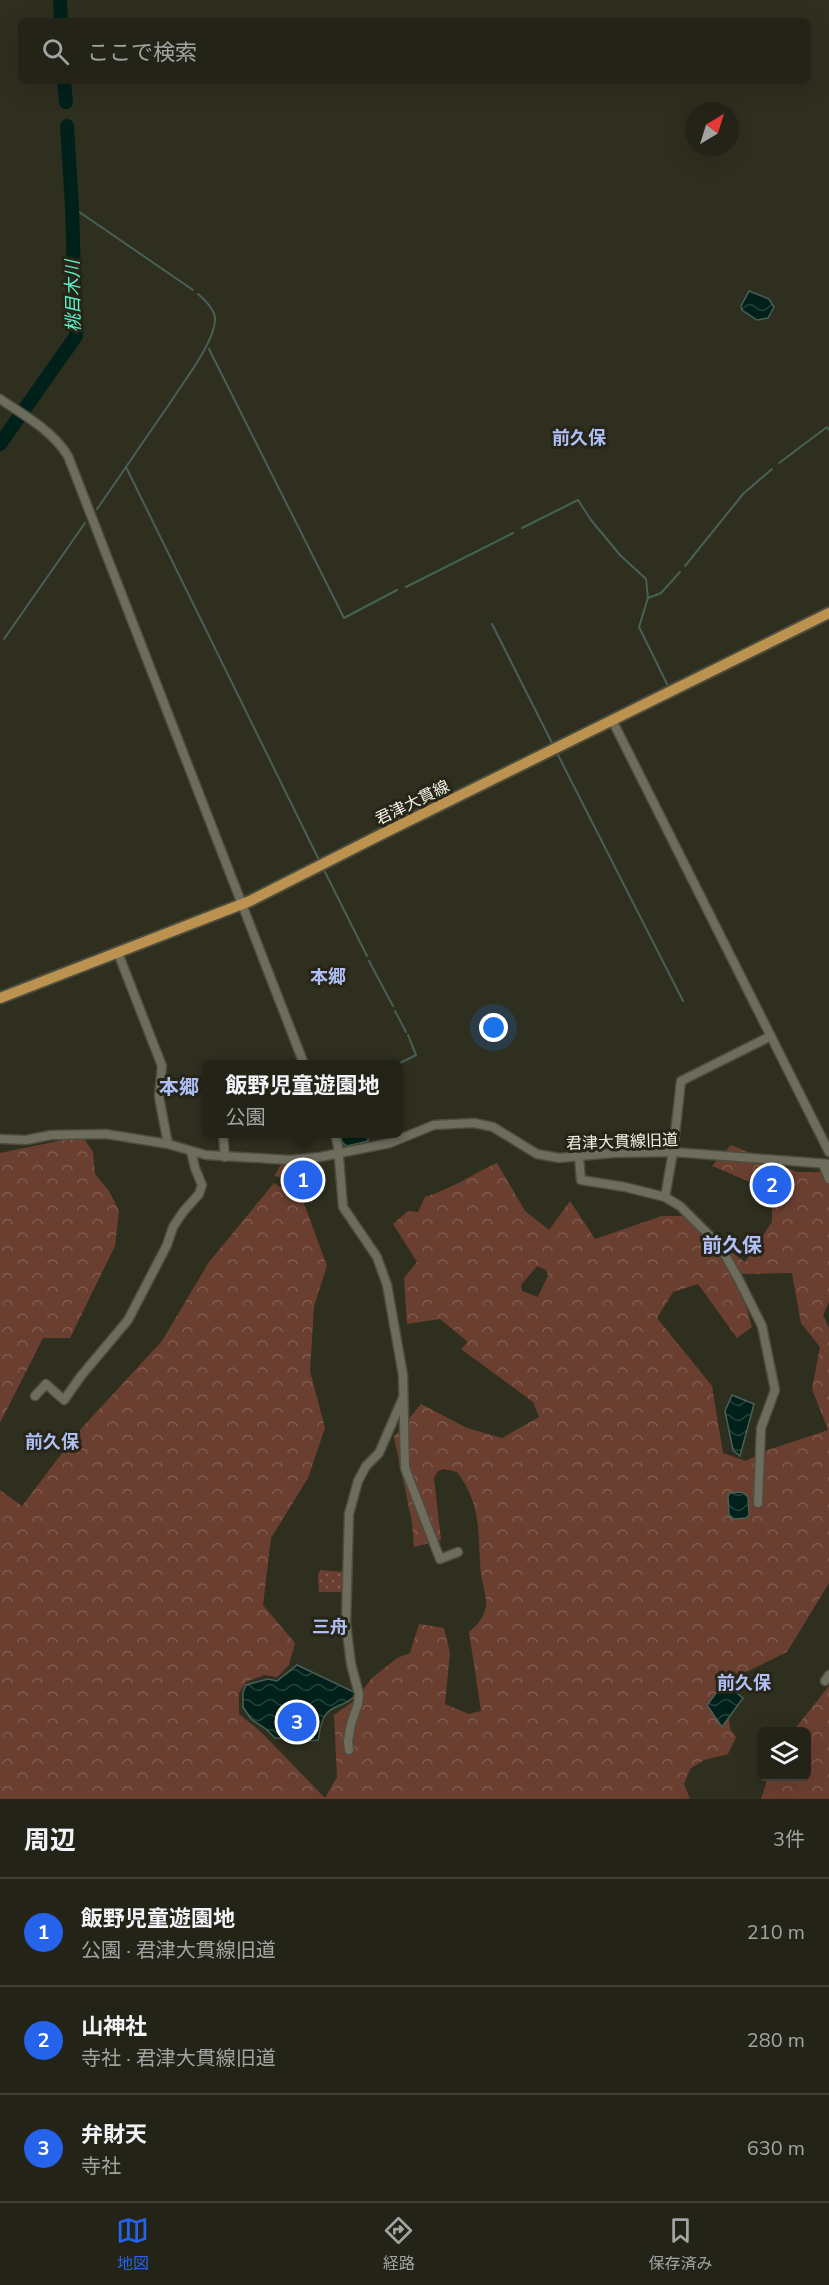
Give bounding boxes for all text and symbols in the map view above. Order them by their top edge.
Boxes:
search box [18,18,811,84]
icon: search [39,35,72,68]
text: ここで検索 [87,38,197,68]
north arrow [685,102,739,156]
water label: 桃目木川 [60,258,86,332]
district label: 前久保 [552,426,607,450]
street label: 君津大貫線 [372,775,453,830]
district label: 本郷 [310,965,346,989]
your location [479,1013,508,1042]
popup [202,1060,403,1138]
text: 飯野児童遊園地 [225,1071,380,1101]
district label: 本郷 [159,1074,199,1101]
text: 公園 [225,1104,265,1131]
street label: 君津大貫線旧道 [566,1129,678,1155]
pin: 1 [284,1158,322,1202]
pin: 2 [752,1162,792,1208]
district label: 前久保 [702,1232,762,1259]
district label: 前久保 [25,1430,80,1454]
district label: 三舟 [312,1615,348,1639]
district label: 前久保 [717,1671,772,1695]
pin: 3 [278,1700,316,1744]
map controls [757,1727,811,1781]
button: layers [757,1727,811,1781]
text: 周辺 [24,1823,76,1858]
text: 3件 [773,1826,805,1853]
text: 飯野児童遊園地 [81,1904,235,1934]
text: 1 [38,1919,50,1946]
text: 210 m [747,1919,805,1946]
text: 公園 · 君津大貫線旧道 [81,1937,276,1964]
text: 山神社 [81,2012,147,2042]
text: 2 [38,2027,50,2054]
text: 280 m [747,2027,805,2054]
text: 寺社 · 君津大貫線旧道 [81,2045,276,2072]
text: 弁財天 [81,2120,147,2150]
text: 3 [38,2135,50,2162]
text: 630 m [747,2135,805,2162]
text: 寺社 [81,2153,121,2180]
tab: 地図 [116,2214,149,2275]
tab: 経路 [382,2214,415,2275]
tab: 保存済み [648,2214,712,2275]

